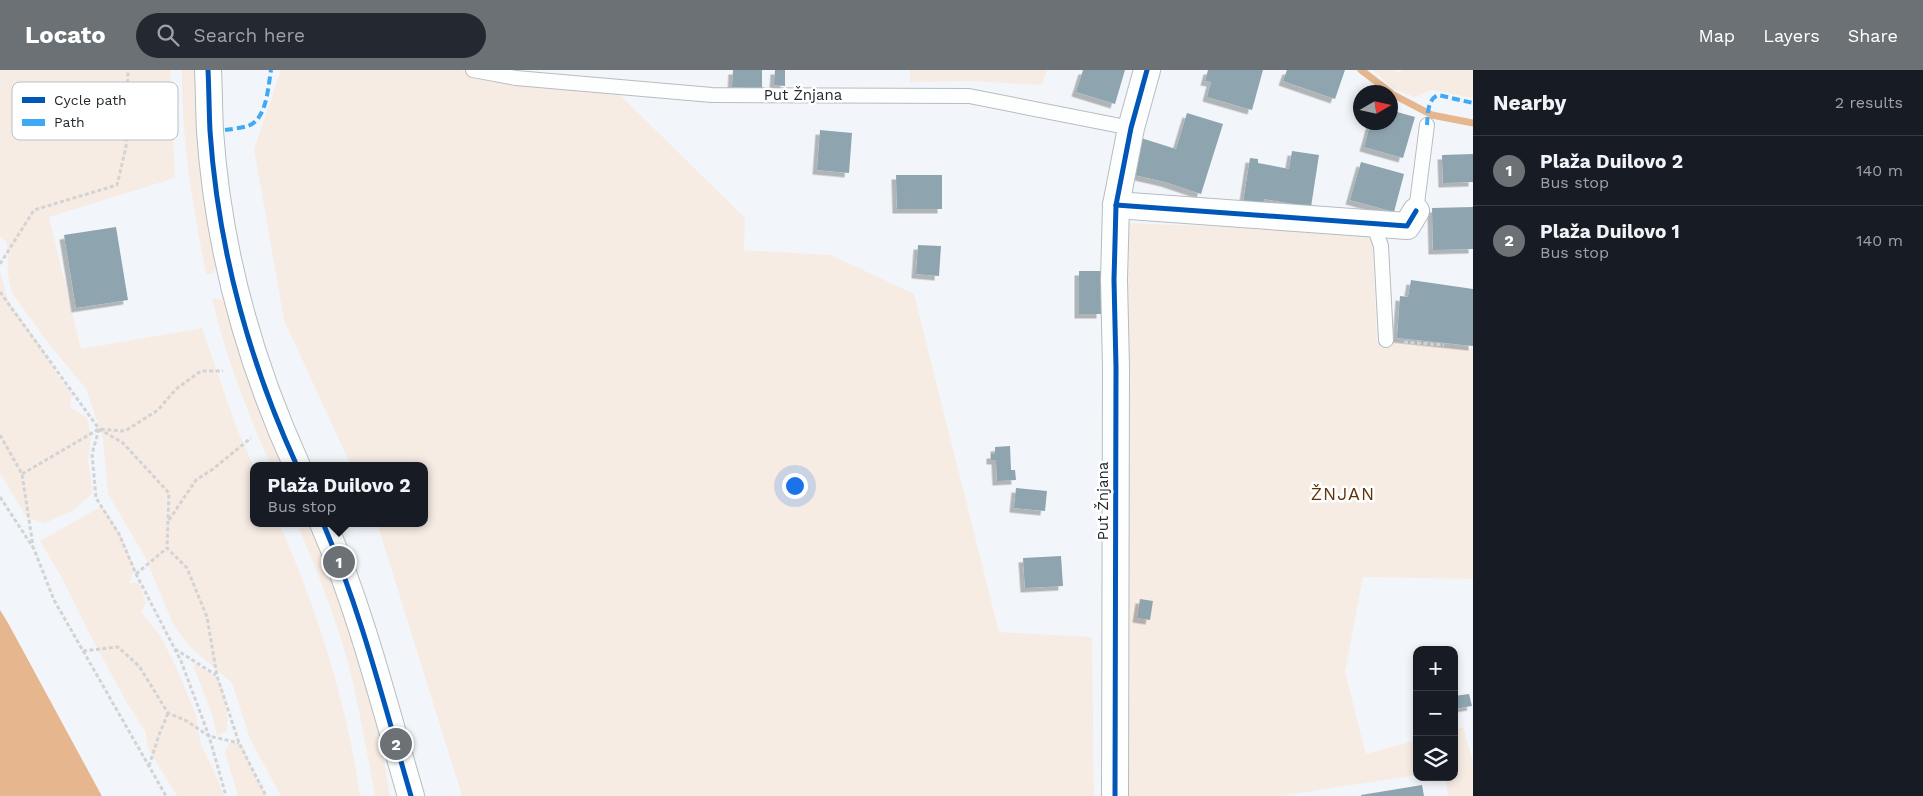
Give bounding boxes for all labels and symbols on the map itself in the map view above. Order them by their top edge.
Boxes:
legend [12,82,178,140]
north arrow [1353,85,1398,130]
street label: Put Žnjana [764,86,843,104]
text: Cycle path [54,92,127,108]
text: Path [54,114,85,130]
street label: Put Žnjana [1094,461,1112,540]
your location [782,473,808,499]
district label: ŽNJAN [1311,483,1375,504]
pin: 1 [323,543,355,581]
pin: 2 [380,725,412,763]

